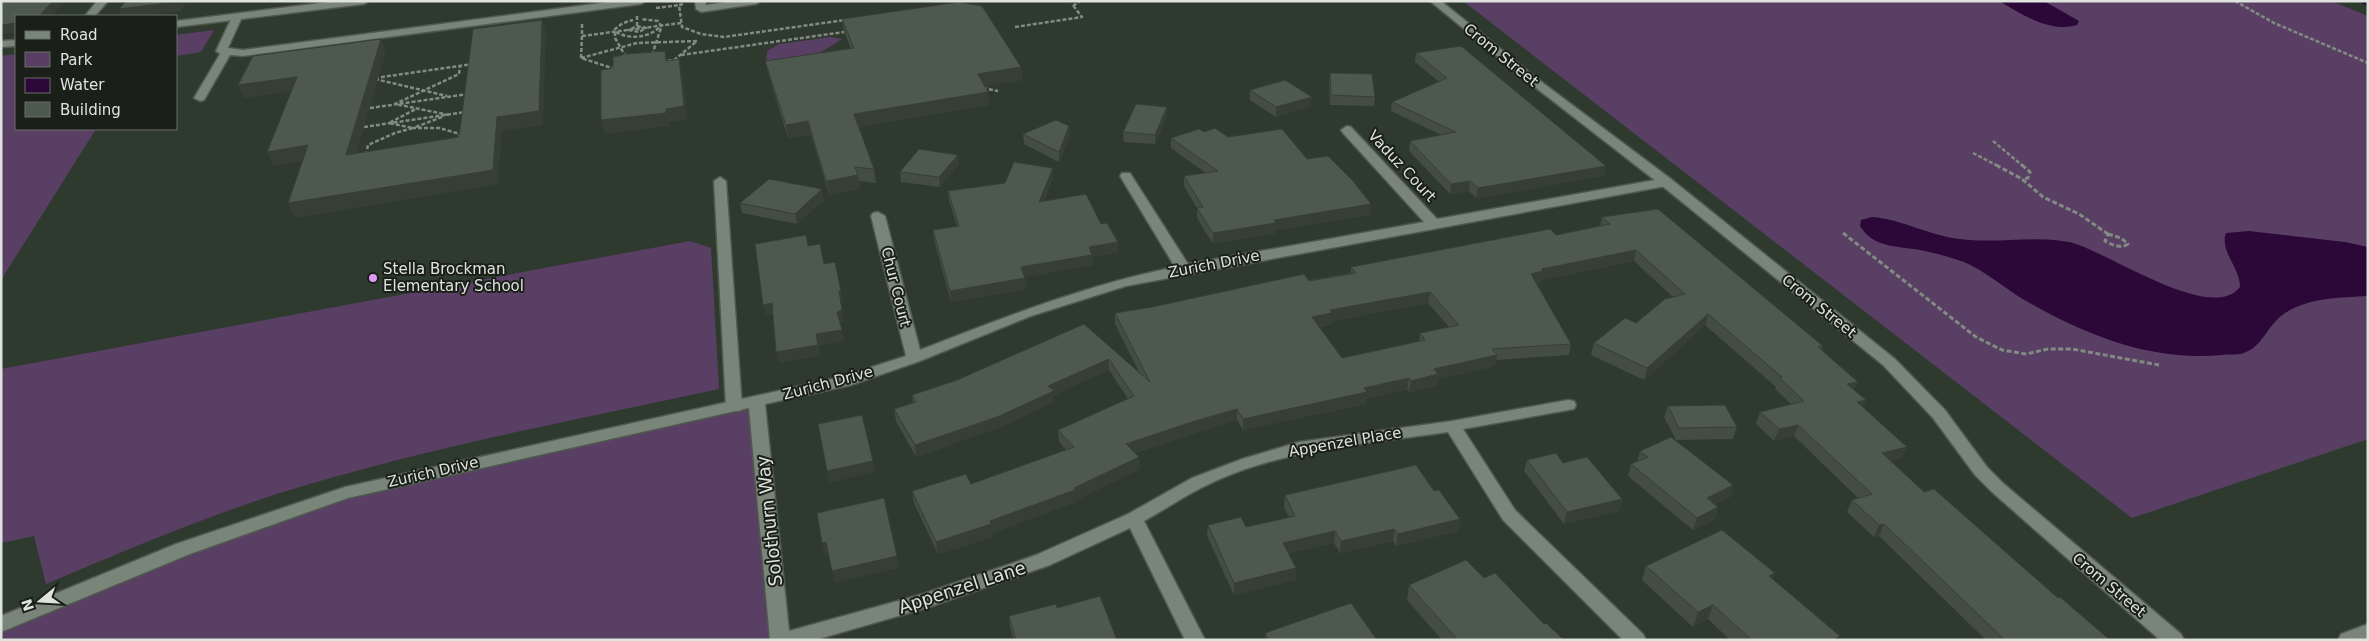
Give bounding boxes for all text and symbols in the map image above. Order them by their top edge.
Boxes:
legend [15,15,178,130]
street label: Crom Street [1460,20,1542,91]
text: Road [60,26,98,44]
text: Park [60,51,93,69]
text: Water [60,76,105,94]
text: Building [60,101,121,119]
street label: Vaduz Court [1364,127,1440,206]
street label: Chur Court [877,245,915,329]
street label: Zurich Drive [1167,246,1261,282]
place label: Stella Brockman Elementary School [383,260,524,295]
street label: Crom Street [1778,271,1860,342]
marker: Stella Brockman Elementary School [367,272,379,284]
street label: Zurich Drive [781,362,875,404]
street label: Appenzel Place [1287,423,1403,461]
street label: Zurich Drive [386,453,480,491]
street label: Solothurn Way [752,454,786,587]
street label: Crom Street [2069,549,2150,621]
street label: Appenzel Lane [896,557,1028,617]
north arrow [15,576,65,626]
text: N [18,597,37,613]

